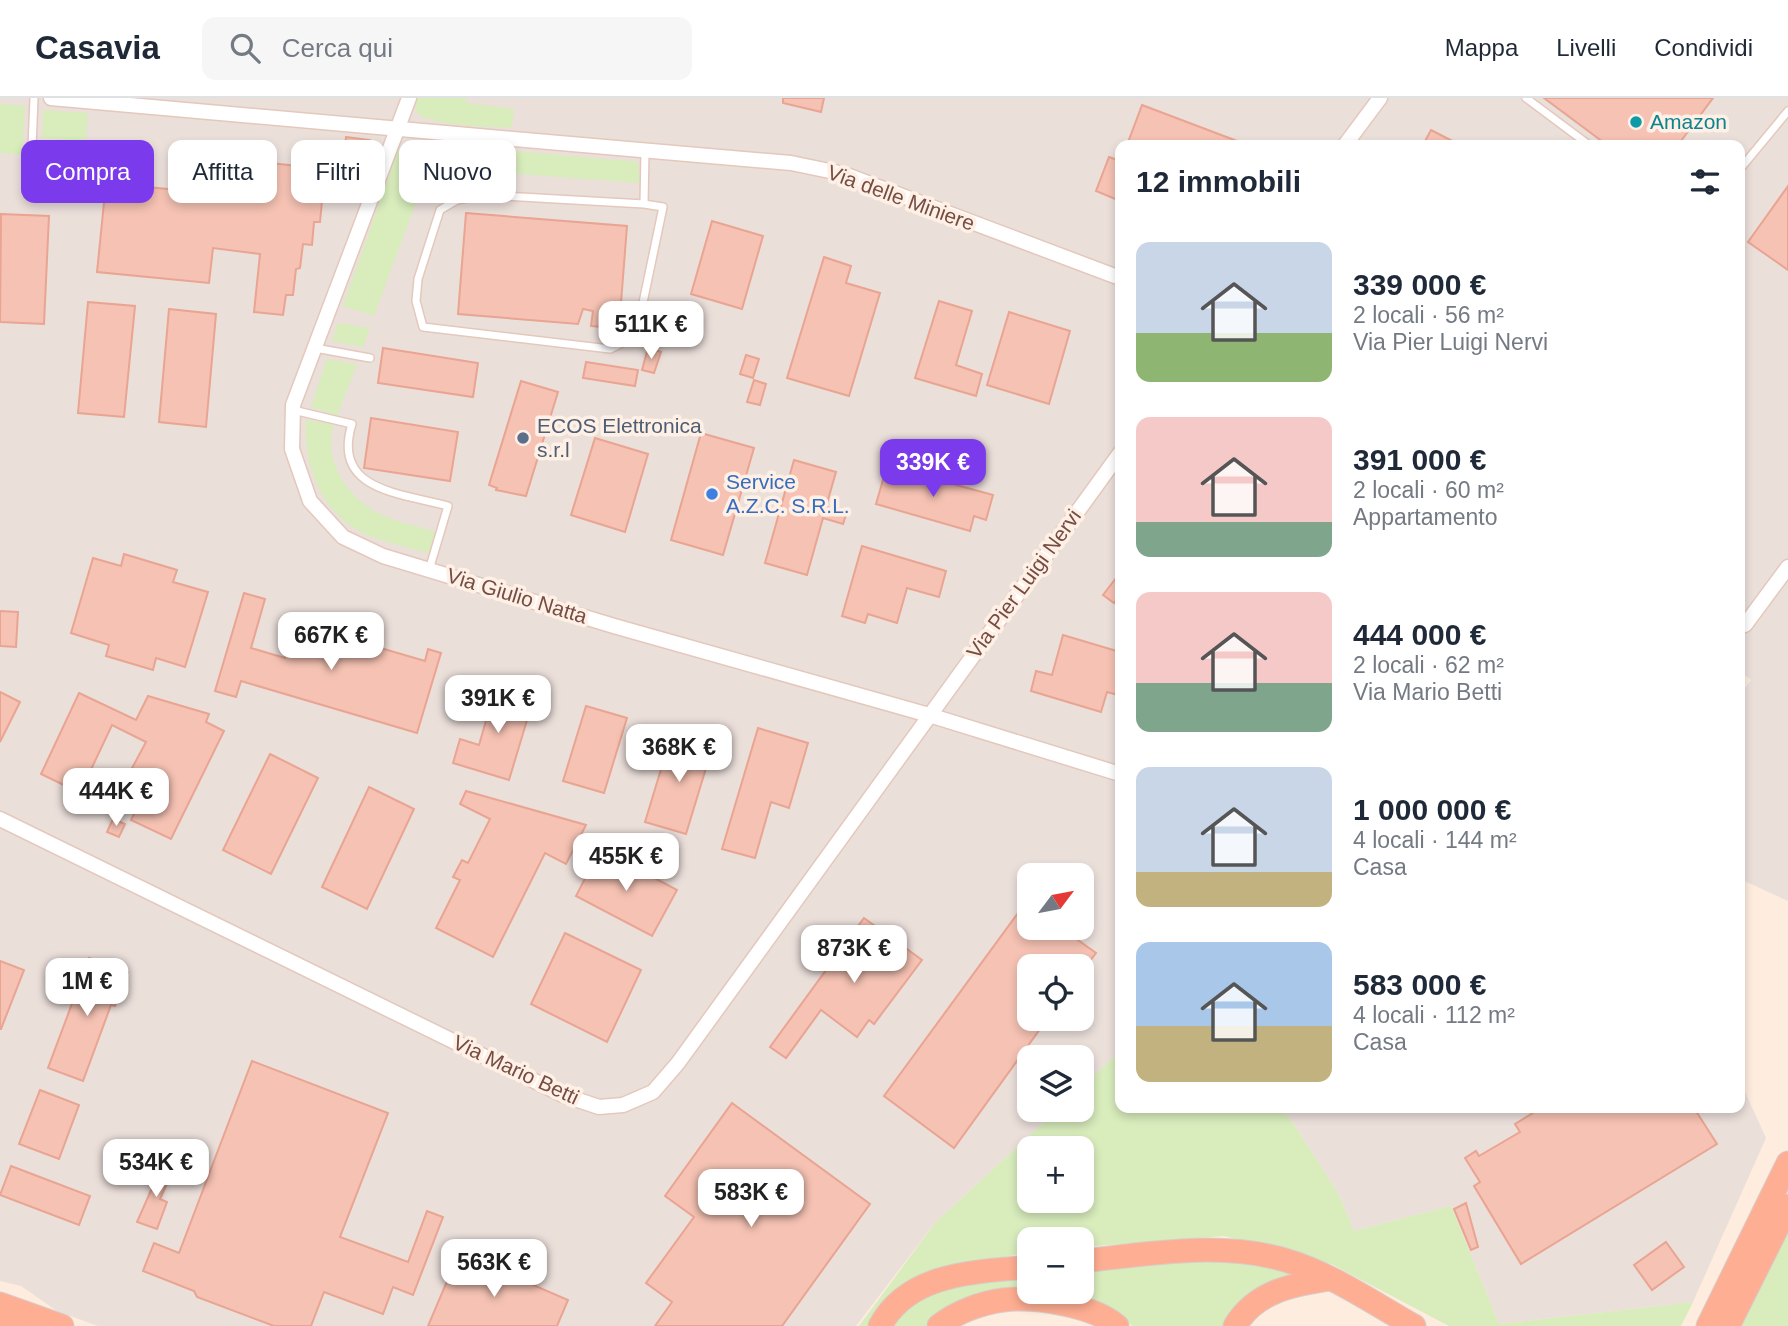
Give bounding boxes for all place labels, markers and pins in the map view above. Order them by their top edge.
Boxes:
place label: Amazon [1650,110,1727,133]
marker: Amazon [1628,114,1644,130]
pin: 511K € [594,302,708,361]
place label: ECOS Elettronica s.r.l [537,414,702,461]
marker: ECOS Elettronica s.r.l [515,430,531,446]
pin: 339K € [876,440,990,499]
place label: Service A.Z.C. S.R.L. [726,470,850,517]
marker: Service A.Z.C. S.R.L. [704,486,720,502]
pin: 667K € [274,612,388,672]
pin: 391K € [441,676,555,735]
pin: 368K € [622,724,736,784]
pin: 444K € [59,768,173,828]
pin: 455K € [569,834,683,893]
pin: 873K € [797,926,911,985]
pin: 1M € [46,958,128,1018]
pin: 534K € [99,1140,213,1199]
pin: 583K € [694,1170,808,1229]
pin: 563K € [437,1240,551,1299]

